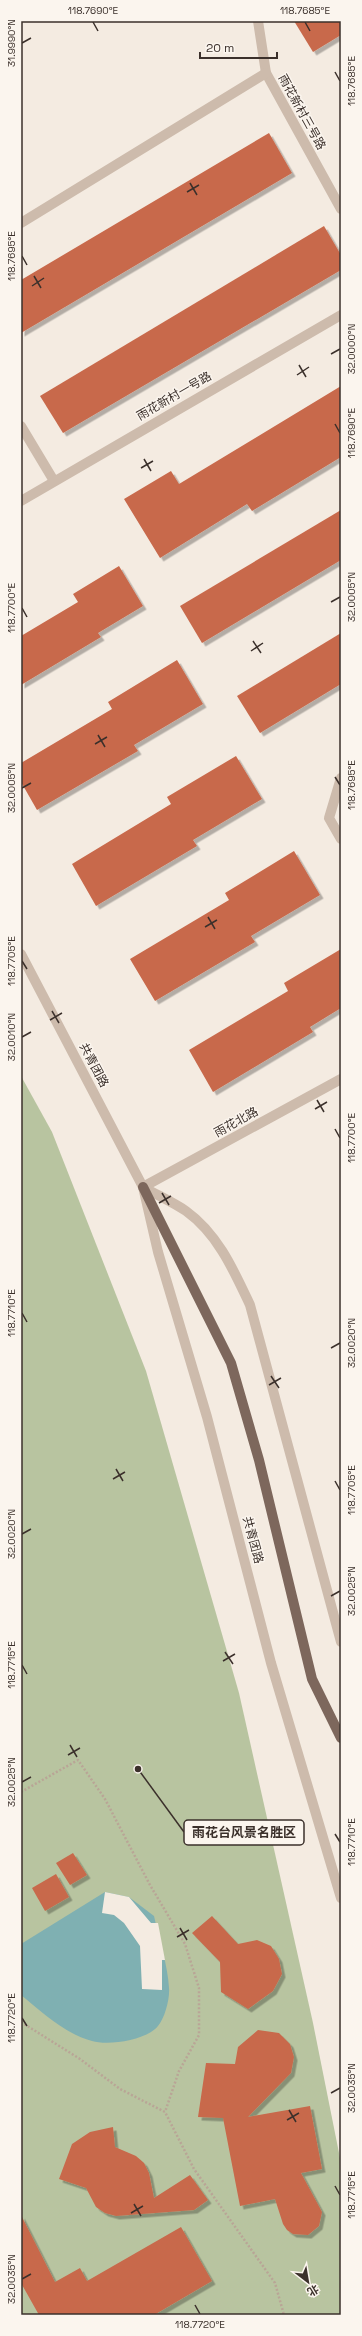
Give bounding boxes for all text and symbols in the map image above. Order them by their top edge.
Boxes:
text: 118.7690°E [68,4,119,17]
text: 118.7685°E [280,4,330,17]
text: 31.9990°N [5,19,18,67]
scale bar [200,34,277,60]
text: 20 m [206,40,234,56]
text: 118.7685°E [345,56,358,106]
street label: 雨花新村三号路 [275,71,329,153]
text: 118.7695°E [5,231,18,281]
text: 32.0000°N [345,324,358,374]
street label: 雨花新村一号路 [134,368,214,424]
text: 118.7690°E [345,407,358,458]
text: 32.0005°N [345,572,358,622]
text: 118.7700°E [5,583,18,633]
text: 118.7695°E [345,760,358,810]
text: 32.0005°N [5,763,18,813]
text: 118.7705°E [5,936,18,986]
text: 32.0010°N [5,1013,18,1061]
street label: 共青团路 [76,1040,112,1090]
street label: 雨花北路 [211,1103,261,1141]
text: 118.7700°E [345,1113,358,1163]
text: 118.7710°E [5,1289,18,1337]
text: 32.0020°N [345,1318,358,1368]
text: 118.7705°E [345,1465,358,1515]
text: 32.0020°N [5,1509,18,1559]
street label: 共青团路 [239,1515,267,1565]
text: 32.0025°N [345,1566,358,1616]
text: 118.7715°E [5,1641,18,1689]
text: 32.0025°N [5,1757,18,1807]
text: 118.7710°E [345,1818,358,1866]
callout: 雨花台风景名胜区 [184,1820,304,1845]
text: 雨花台风景名胜区 [192,1824,296,1841]
text: 118.7720°E [5,1993,18,2043]
text: 32.0035°N [345,2063,358,2113]
text: 118.7715°E [345,2171,358,2219]
text: 32.0035°N [5,2254,18,2304]
north arrow [288,2262,328,2302]
text: 北 [305,2282,321,2299]
text: 118.7720°E [175,2318,225,2331]

